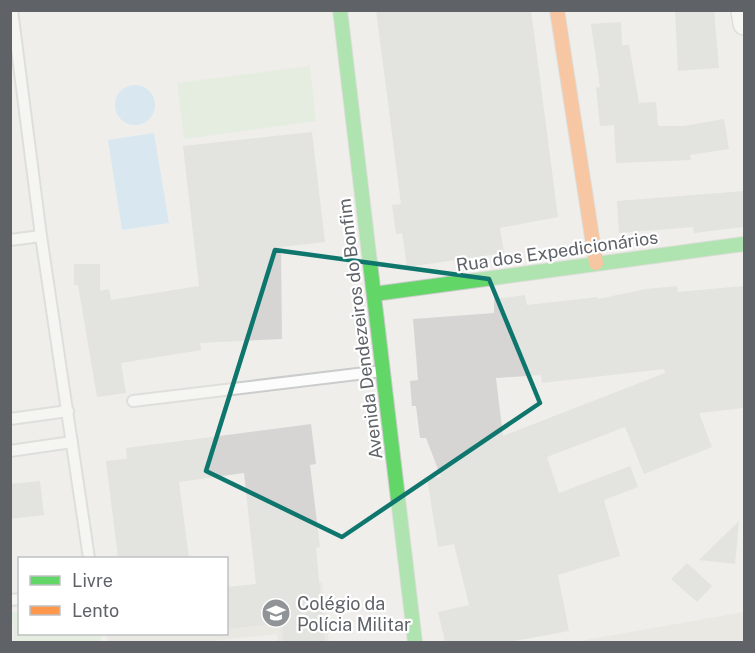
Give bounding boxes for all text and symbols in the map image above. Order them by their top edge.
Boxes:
street label: Avenida Dendezeiros do Bonfim [334,197,386,461]
street label: Rua dos Expedicionários [455,226,659,276]
legend [18,557,228,635]
text: Livre [72,570,113,591]
place label: Colégio da Polícia Militar [297,593,411,635]
school or university icon: Colégio da Polícia Militar [260,597,292,629]
text: Lento [72,600,119,621]

